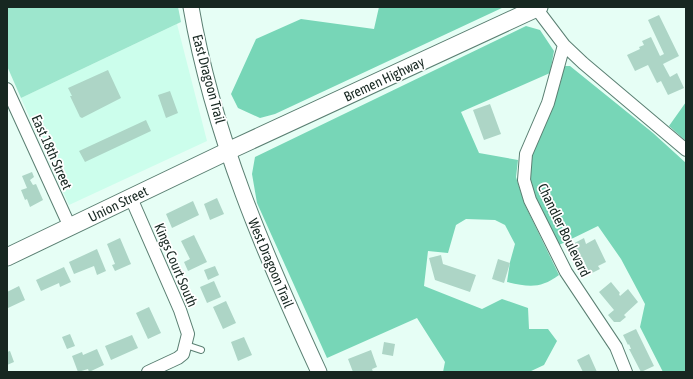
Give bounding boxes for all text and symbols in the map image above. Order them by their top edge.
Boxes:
street label: East Dragoon Trail [189,33,229,126]
street label: Bremen Highway [341,53,427,105]
street label: East 18th Street [28,112,76,192]
street label: Chandler Boulevard [535,181,593,279]
street label: Union Street [86,183,150,225]
street label: West Dragoon Trail [245,216,297,310]
street label: Kings Court South [151,221,201,309]

